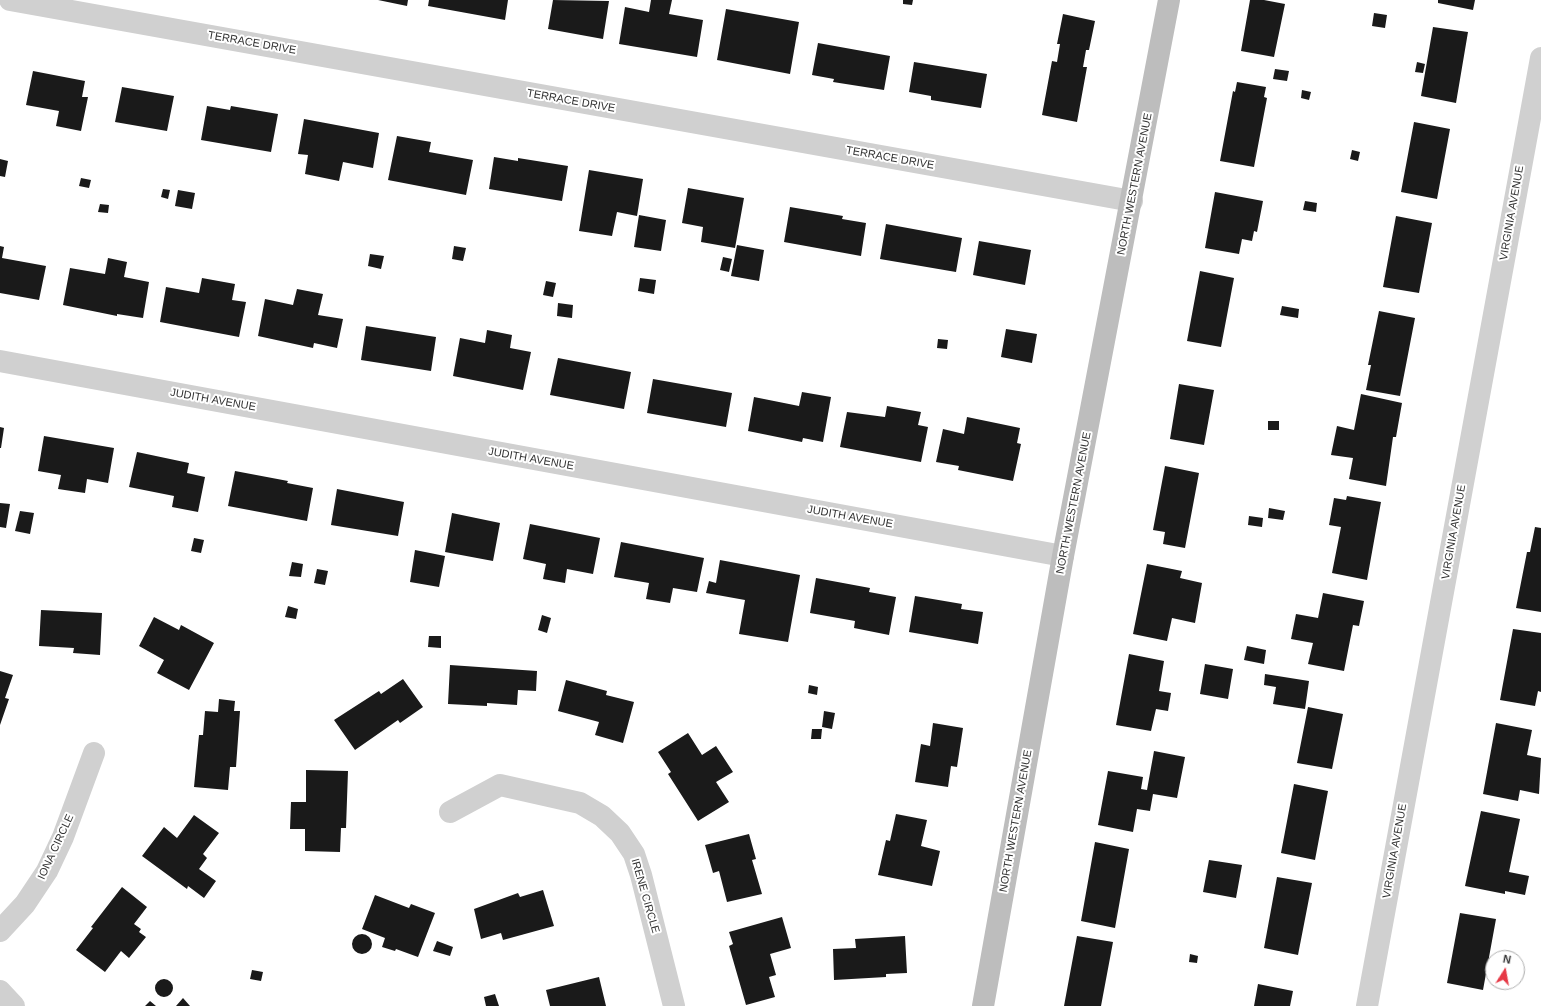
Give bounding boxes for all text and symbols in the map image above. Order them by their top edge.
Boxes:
street label: TERRACE DRIVE [207,29,297,57]
street label: TERRACE DRIVE [526,87,616,115]
street label: NORTH WESTERN AVENUE [1115,112,1155,256]
street label: TERRACE DRIVE [845,144,935,172]
street label: VIRGINIA AVENUE [1497,165,1527,261]
street label: JUDITH AVENUE [169,386,257,414]
street label: NORTH WESTERN AVENUE [1054,431,1094,575]
street label: JUDITH AVENUE [487,445,575,473]
street label: VIRGINIA AVENUE [1439,484,1469,580]
street label: JUDITH AVENUE [806,503,894,531]
street label: NORTH WESTERN AVENUE [997,749,1035,893]
street label: VIRGINIA AVENUE [1380,803,1410,899]
street label: IONA CIRCLE [35,812,77,882]
street label: IRENE CIRCLE [628,857,662,935]
north arrow [1485,950,1525,990]
text: N [1502,953,1512,966]

